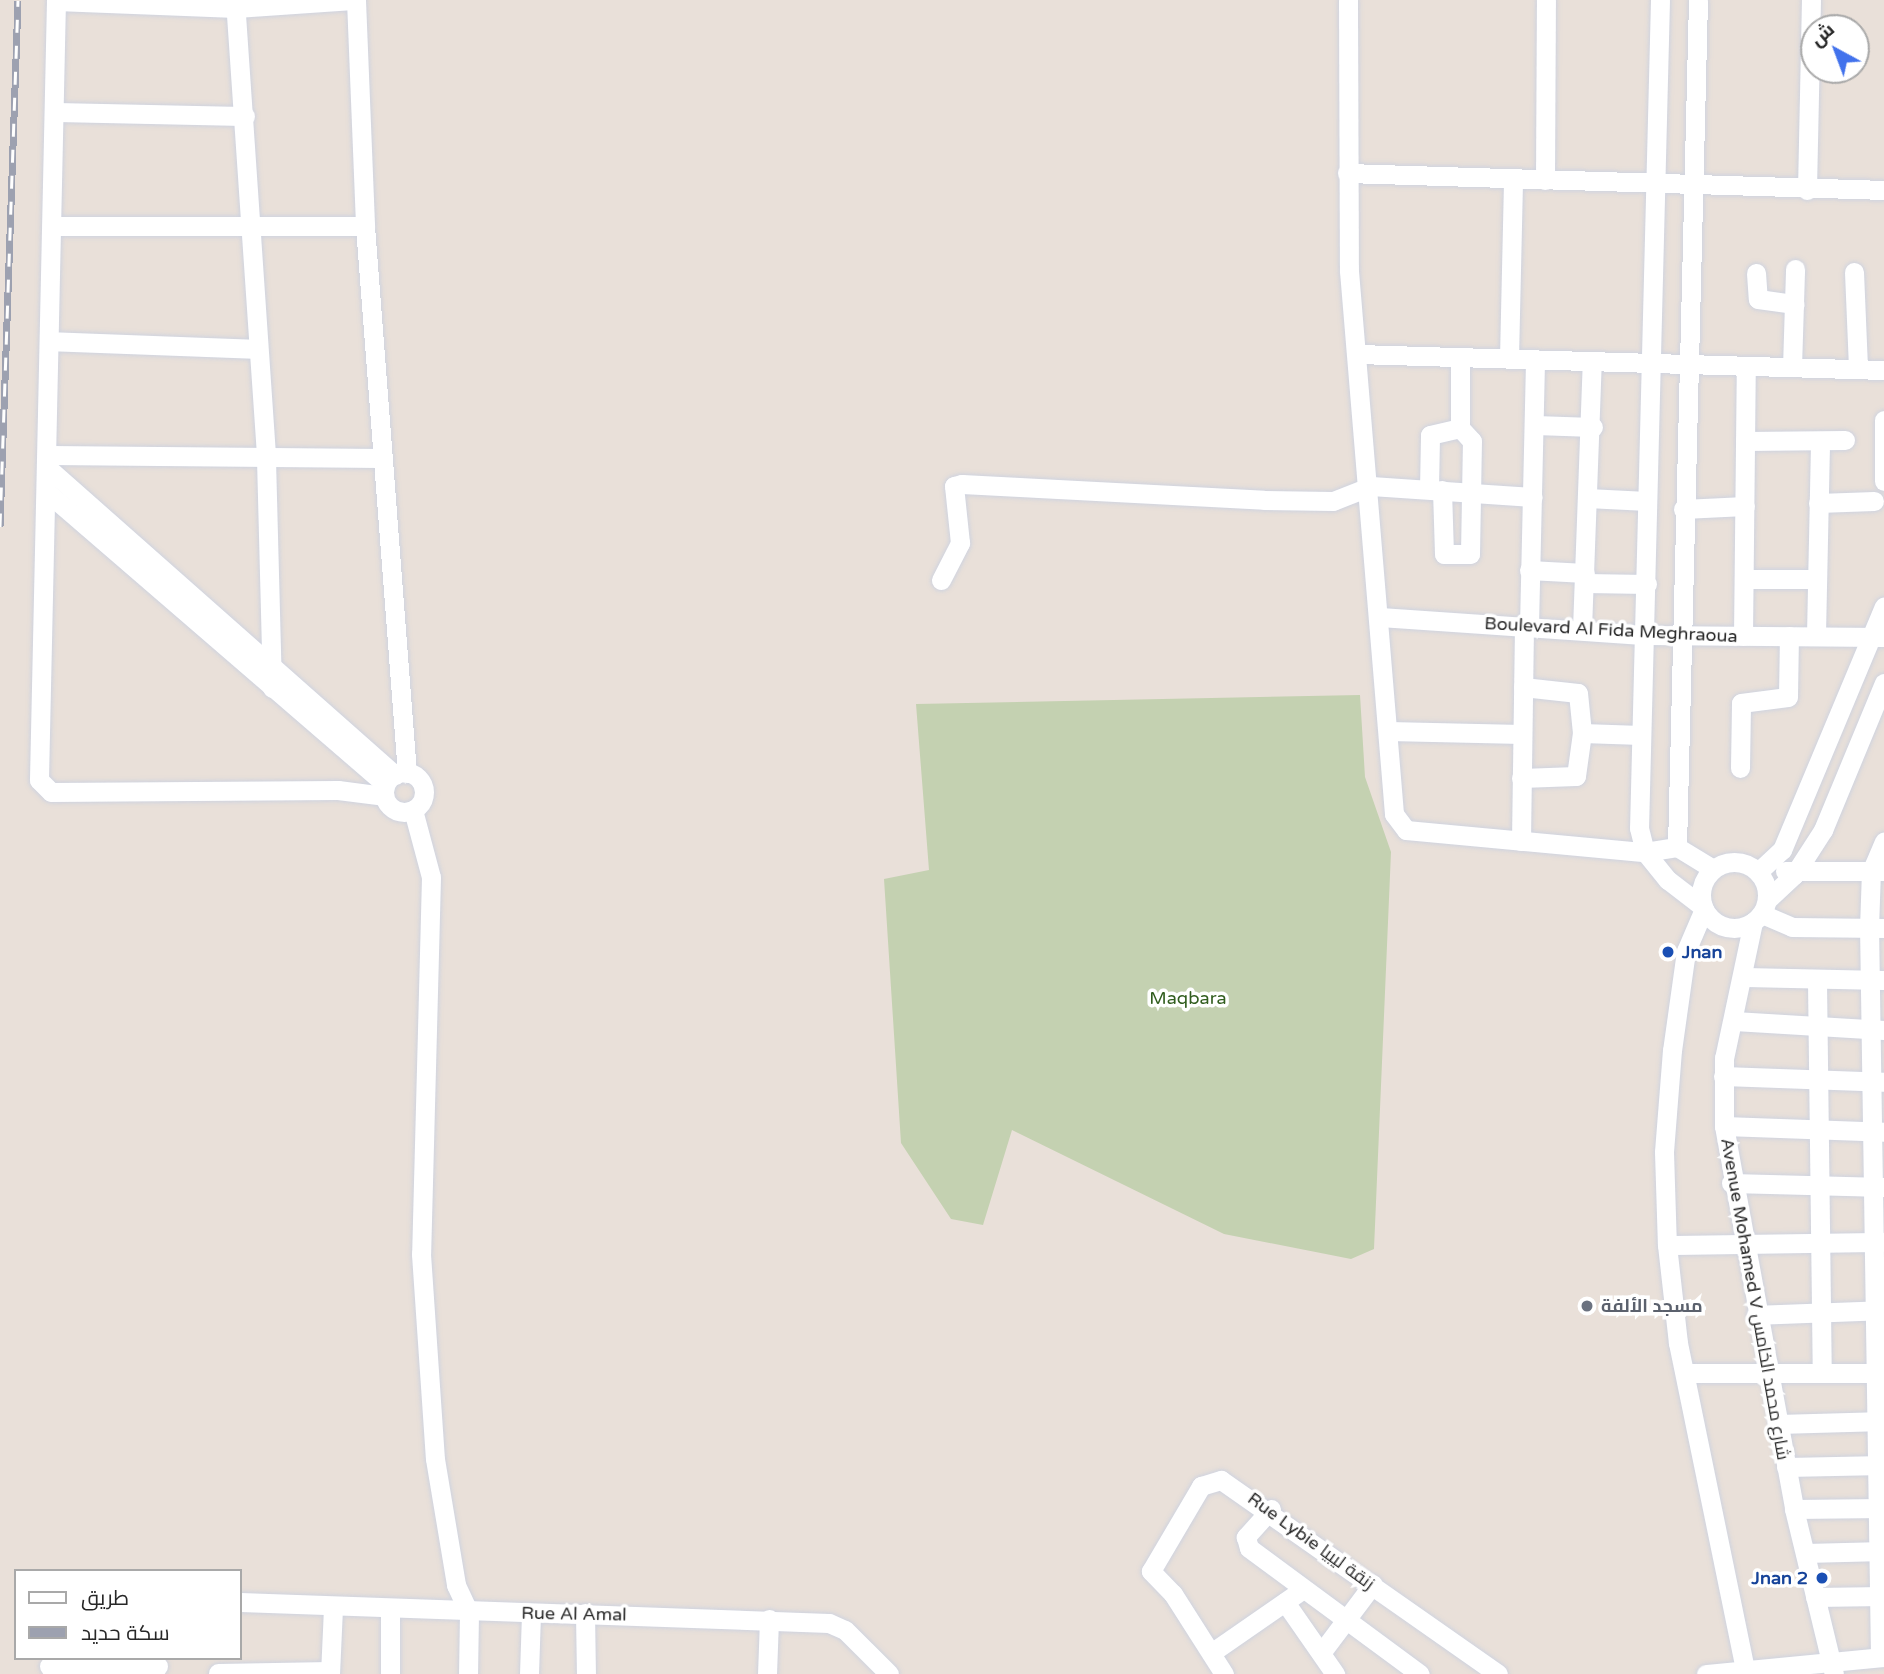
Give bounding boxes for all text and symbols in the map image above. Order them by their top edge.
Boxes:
north arrow [1800,14,1870,84]
text: ش [1806,18,1839,51]
street label: Boulevard Al Fida Meghraoua [1484,613,1738,647]
place label: Jnan [1682,941,1722,963]
marker: Jnan [1660,944,1676,960]
park label: Maqbara [1149,987,1227,1009]
street label: Avenue Mohamed V شارع محمد الخامس [1716,1136,1794,1462]
place label: مسجد الألفة [1601,1295,1703,1317]
marker: مسجد الألفة [1579,1298,1595,1314]
street label: Rue Lybie زنقة ليبيا [1243,1488,1379,1594]
place label: Jnan 2 [1752,1567,1808,1589]
legend [14,1569,242,1660]
marker: Jnan 2 [1814,1570,1830,1586]
text: طريق [81,1586,129,1611]
street label: Rue Al Amal [521,1602,627,1626]
text: سكة حديد [81,1621,170,1646]

